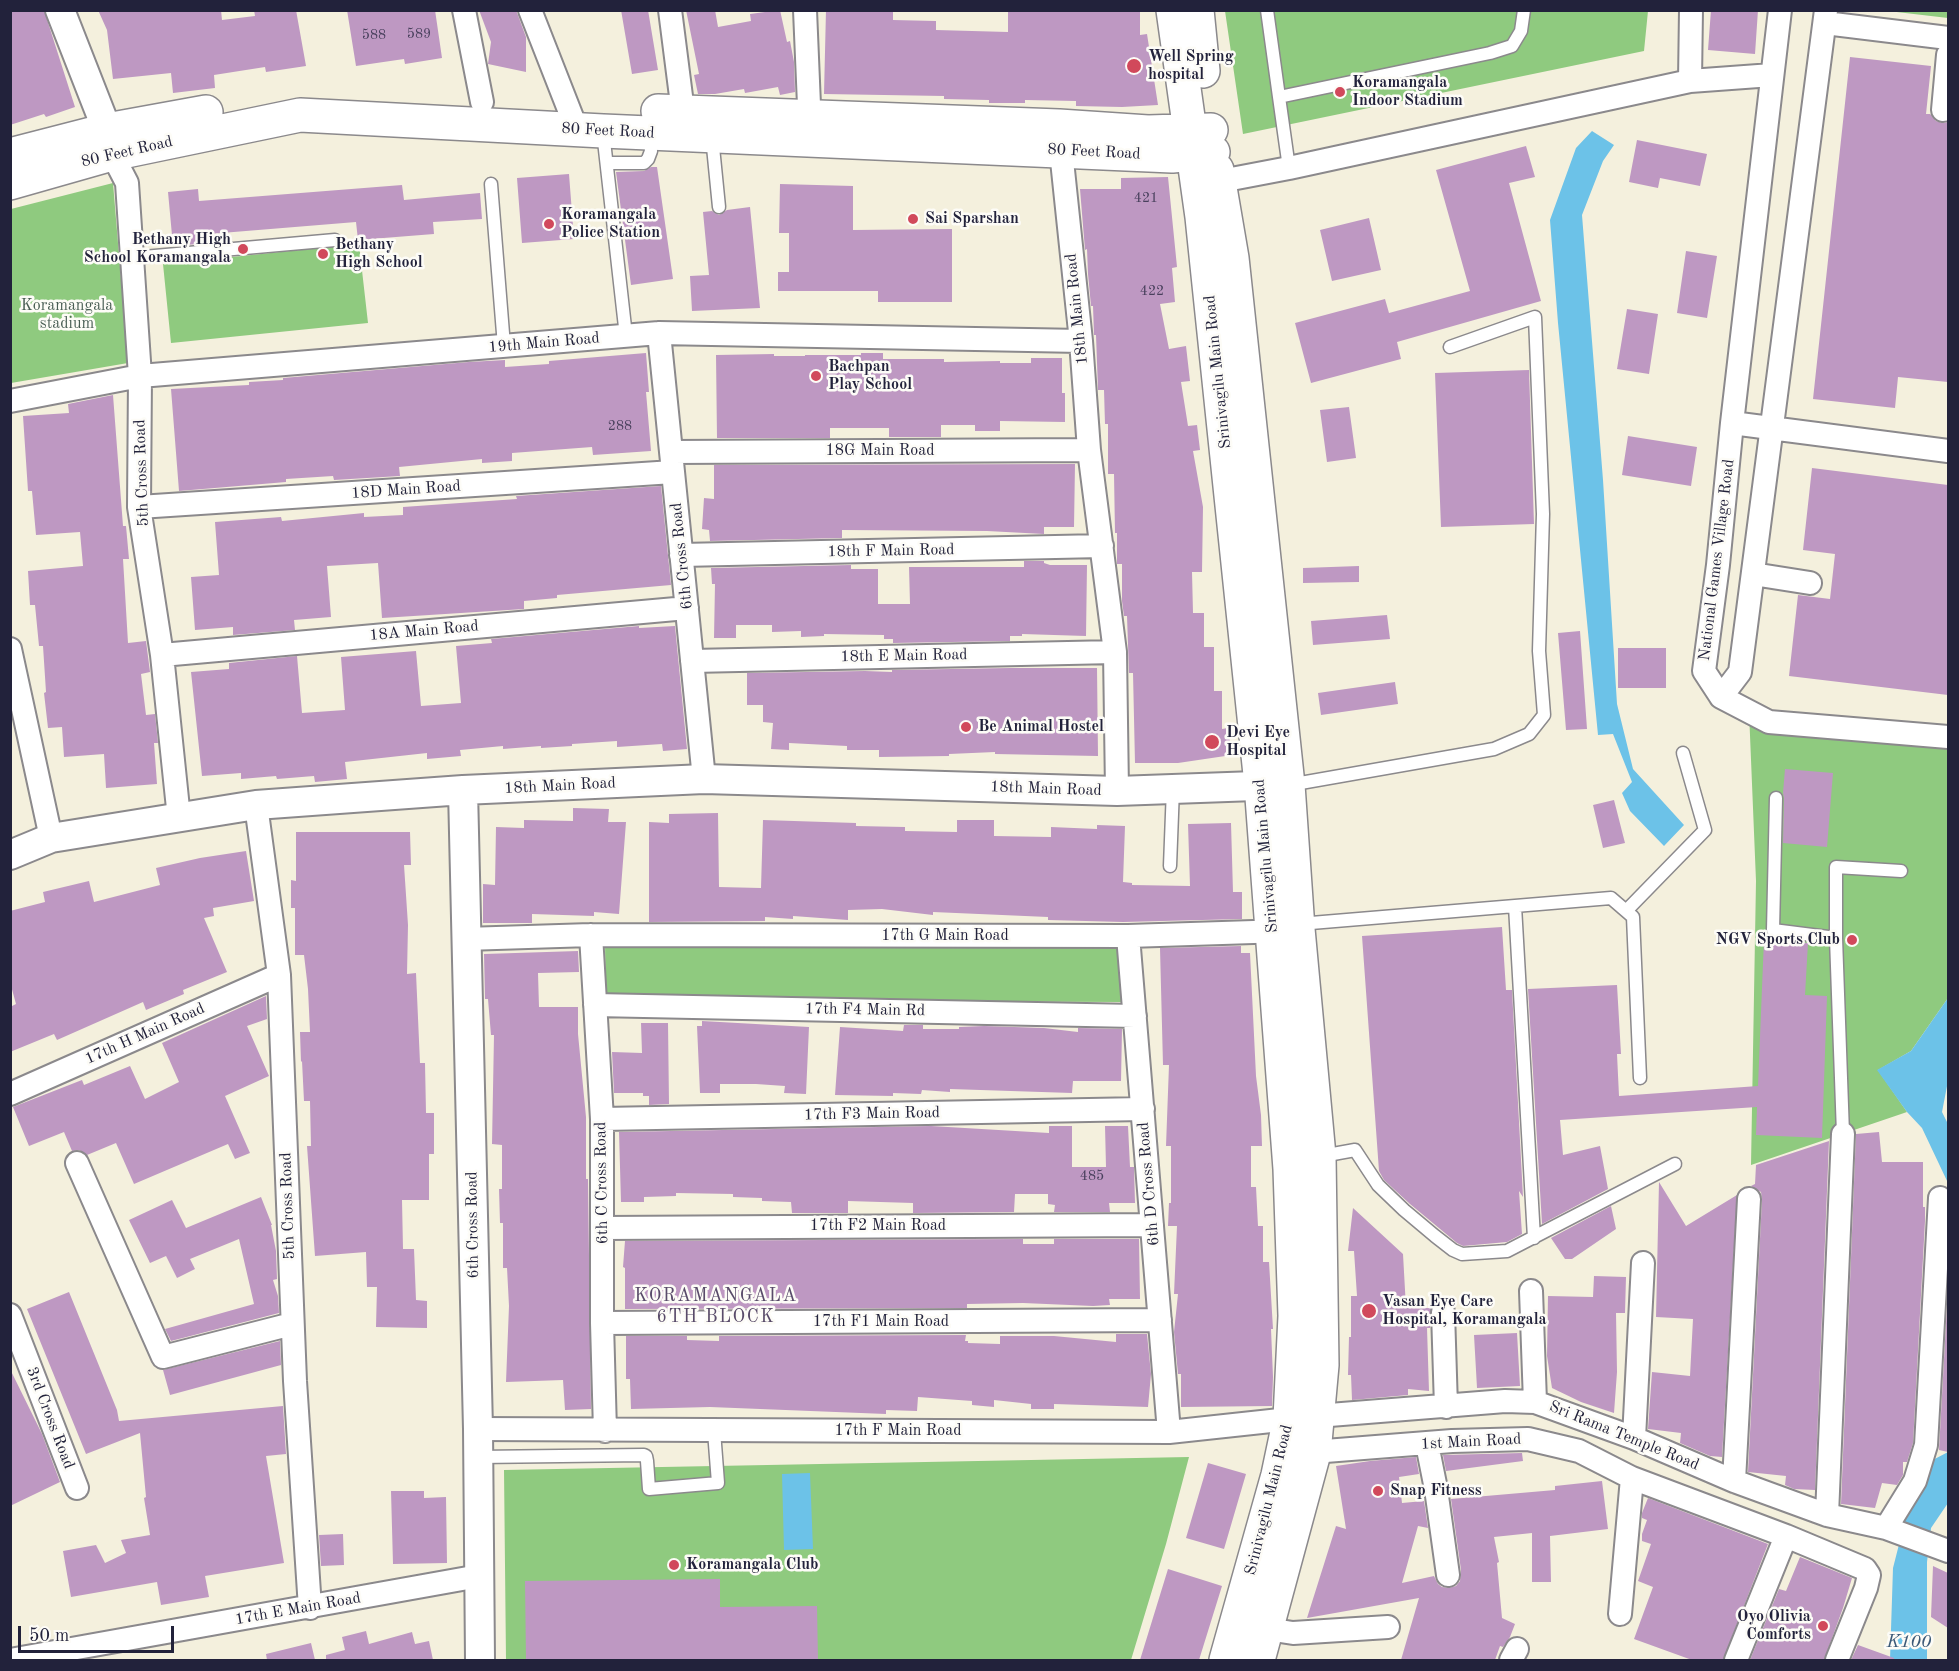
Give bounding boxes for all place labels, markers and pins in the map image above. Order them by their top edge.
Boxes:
place label: Well Spring hospital [1148,47,1234,85]
marker: Well Spring hospital [1125,57,1143,75]
place label: Koramangala Indoor Stadium [1352,73,1463,111]
marker: Koramangala Indoor Stadium [1333,85,1347,99]
place label: Koramangala Police Station [561,205,660,243]
place label: Sai Sparshan [925,209,1019,229]
marker: Sai Sparshan [906,212,920,226]
marker: Koramangala Police Station [542,217,556,231]
place label: Bethany High School Koramangala [84,230,231,268]
place label: Bethany High School [335,235,423,273]
marker: Bethany High School Koramangala [236,242,250,256]
marker: Bethany High School [316,247,330,261]
place label: Bachpan Play School [828,357,912,395]
marker: Bachpan Play School [809,369,823,383]
place label: Be Animal Hostel [978,717,1104,737]
marker: Be Animal Hostel [959,720,973,734]
place label: Devi Eye Hospital [1226,723,1290,761]
marker: Devi Eye Hospital [1203,733,1221,751]
place label: NGV Sports Club [1716,930,1840,950]
marker: NGV Sports Club [1845,933,1859,947]
place label: Vasan Eye Care Hospital, Koramangala [1382,1292,1547,1330]
marker: Vasan Eye Care Hospital, Koramangala [1360,1302,1378,1320]
place label: Snap Fitness [1390,1481,1482,1501]
marker: Snap Fitness [1371,1484,1385,1498]
place label: Koramangala Club [686,1555,819,1575]
marker: Koramangala Club [667,1558,681,1572]
place label: Oyo Olivia Comforts [1737,1607,1811,1645]
marker: Oyo Olivia Comforts [1816,1619,1830,1633]

